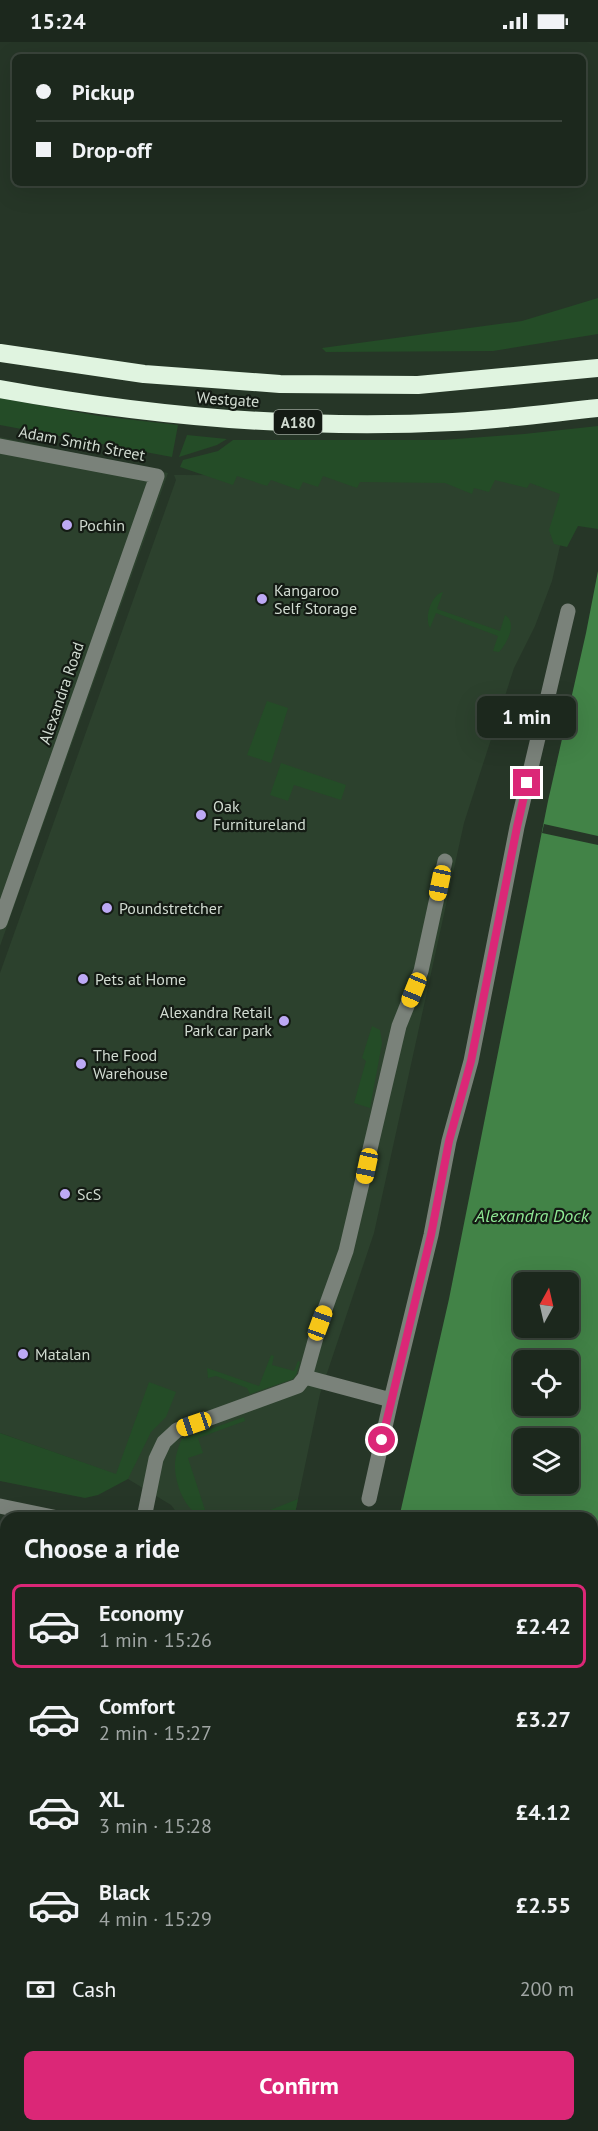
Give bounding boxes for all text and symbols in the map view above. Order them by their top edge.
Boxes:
text: 15:24 [30,7,86,35]
text: Pickup [72,78,135,106]
text: Drop-off [72,136,151,164]
street label: Westgate [196,387,260,411]
road number: A180 [274,410,322,434]
street label: Adam Smith Street [17,421,147,465]
place label: Pochin [79,515,125,535]
marker: Pochin [60,518,74,532]
place label: Kangaroo Self Storage [274,580,357,618]
marker: Kangaroo Self Storage [255,592,269,606]
street label: Alexandra Road [34,639,88,747]
callout: 1 min [478,696,576,738]
text: 1 min [502,704,551,730]
route end [513,769,540,796]
place label: Oak Furnitureland [213,796,306,834]
marker: Oak Furnitureland [194,808,208,822]
car [427,864,453,902]
place label: Poundstretcher [119,898,223,918]
marker: Poundstretcher [100,901,114,915]
place label: Pets at Home [95,969,186,989]
car [399,970,429,1010]
marker: Pets at Home [76,972,90,986]
place label: Alexandra Retail Park car park [160,1002,272,1040]
marker: Alexandra Retail Park car park [277,1014,291,1028]
place label: The Food Warehouse [93,1045,168,1083]
marker: The Food Warehouse [74,1057,88,1071]
car [354,1147,380,1185]
place label: ScS [77,1184,101,1204]
marker: ScS [58,1187,72,1201]
water label: Alexandra Dock [474,1204,590,1227]
north arrow [513,1272,579,1338]
map controls [513,1272,579,1494]
car [305,1303,335,1343]
place label: Matalan [35,1344,90,1364]
marker: Matalan [16,1347,30,1361]
button: locate [513,1350,579,1416]
car [174,1410,214,1438]
route start [368,1426,395,1453]
button: layers [513,1428,579,1494]
text: Choose a ride [24,1531,180,1565]
icon: car [27,1599,81,1653]
text: Economy [99,1599,183,1627]
text: £2.42 [516,1612,571,1640]
text: 1 min · 15:26 [99,1627,212,1653]
icon: car [27,1692,81,1746]
text: Comfort [99,1692,175,1720]
text: £3.27 [516,1705,571,1733]
text: 2 min · 15:27 [99,1720,212,1746]
icon: car [27,1785,81,1839]
text: XL [99,1785,124,1813]
text: £4.12 [516,1798,571,1826]
text: 3 min · 15:28 [99,1813,212,1839]
icon: car [27,1878,81,1932]
text: Black [99,1878,150,1906]
text: £2.55 [516,1891,571,1919]
text: 4 min · 15:29 [99,1906,212,1932]
icon: cash [24,1973,57,2006]
text: Cash [72,1975,116,2003]
text: 200 m [520,1976,574,2002]
button: Confirm [24,2051,574,2120]

